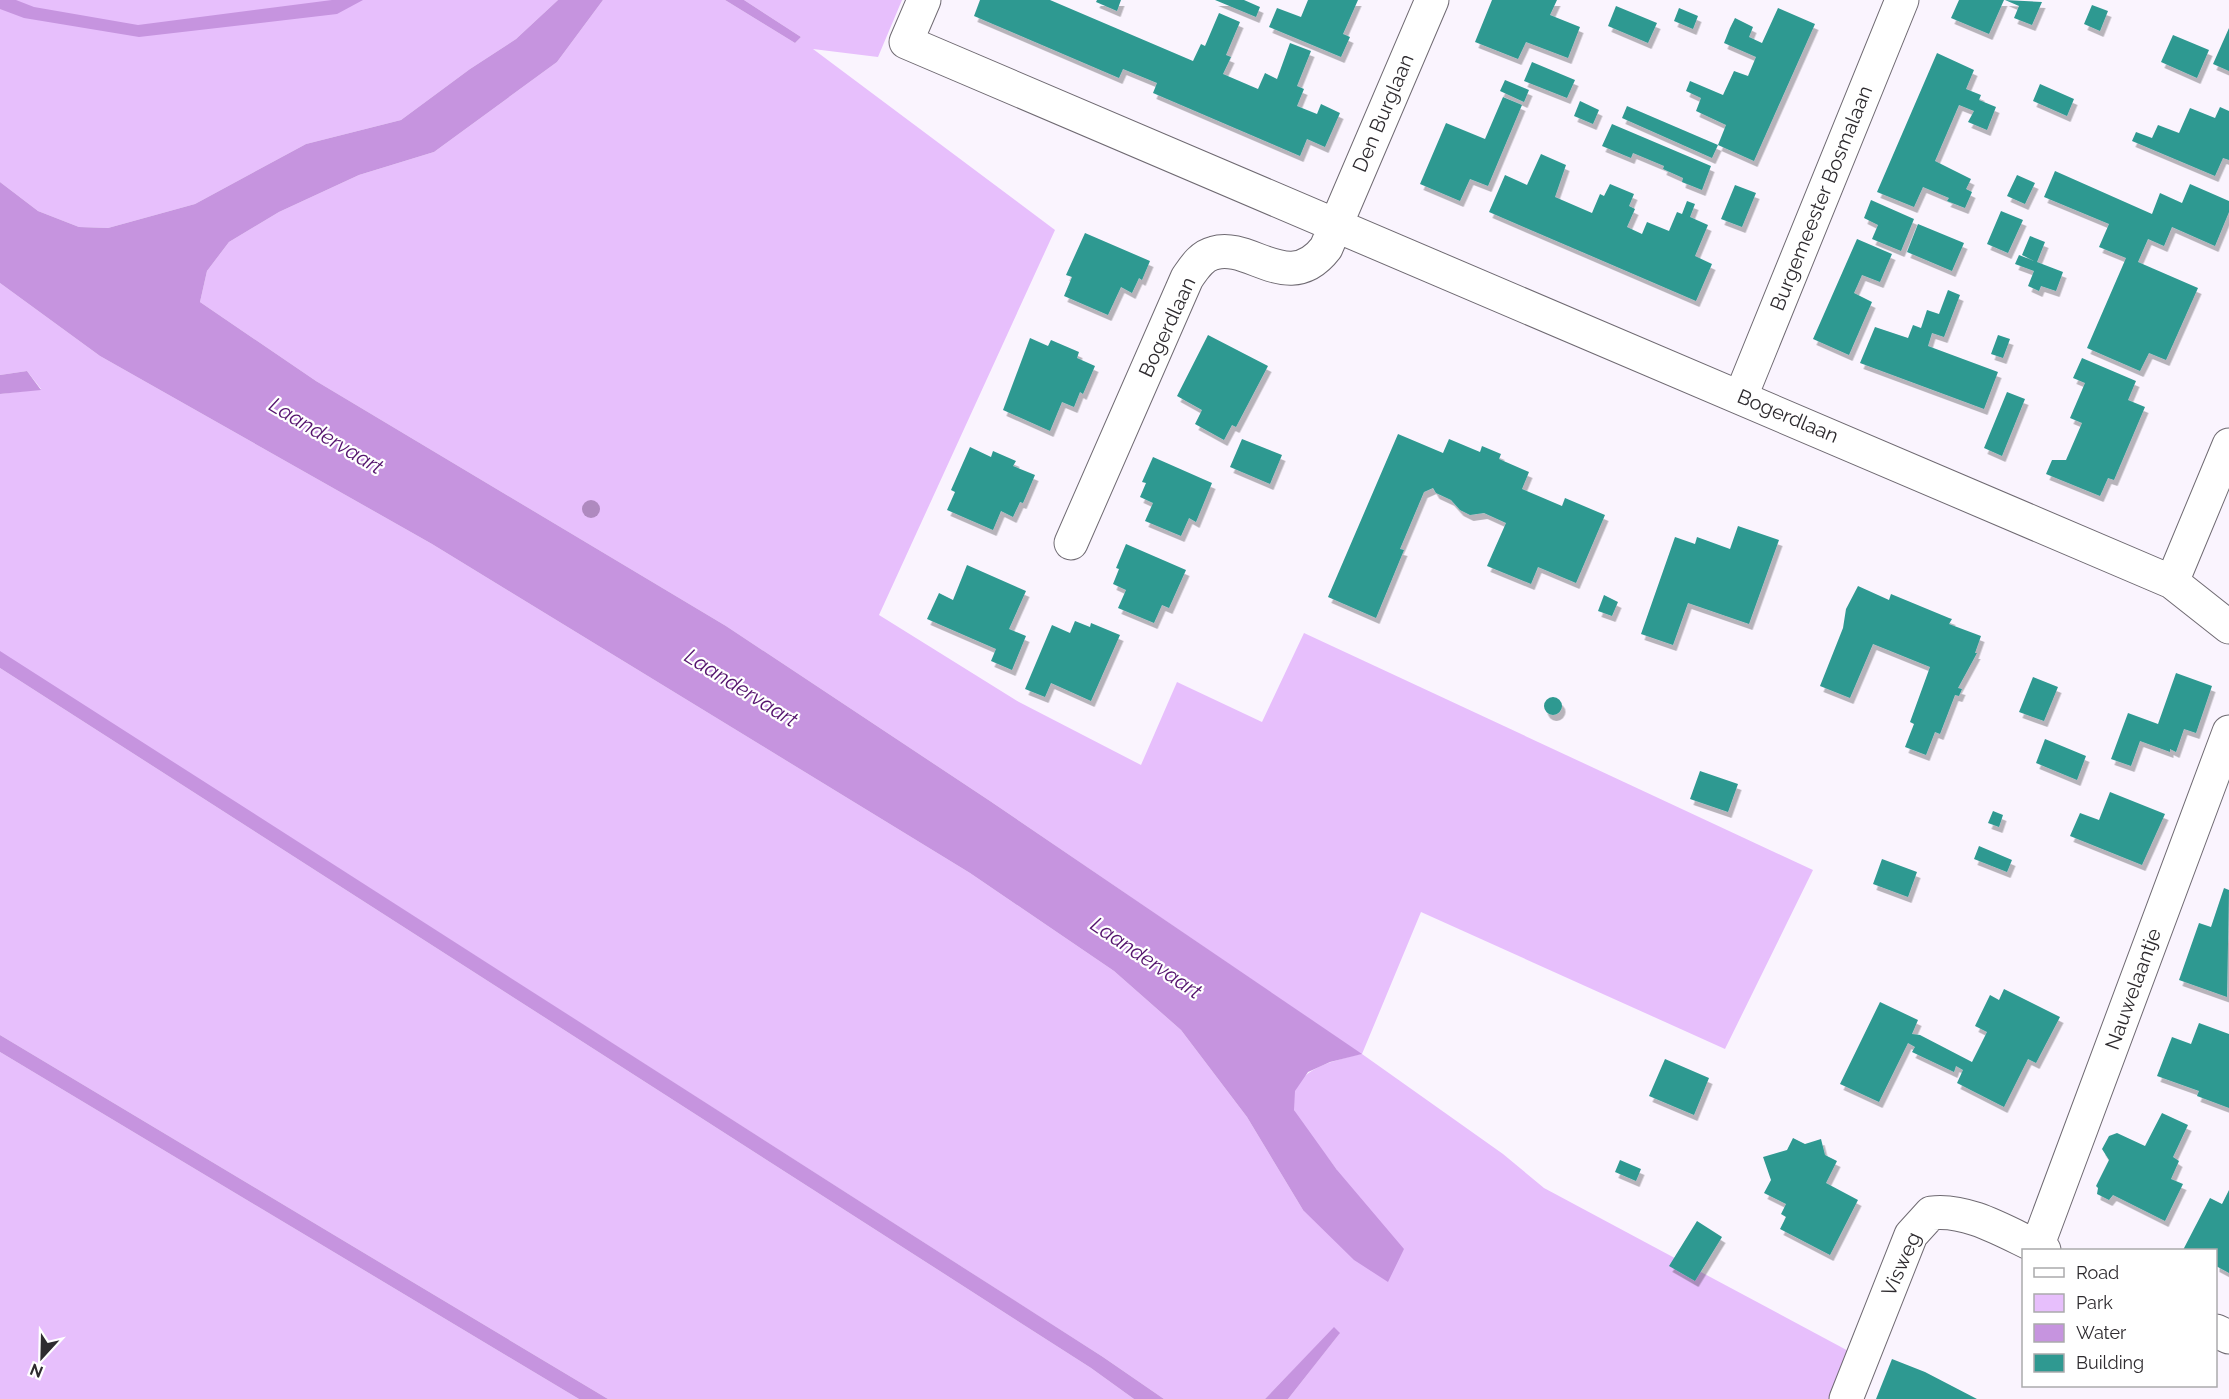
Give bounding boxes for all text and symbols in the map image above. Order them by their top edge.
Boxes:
street label: Den Burglaan [1347,50,1419,176]
street label: Burgemeester Bosmalaan [1765,82,1877,314]
street label: Bogerdlaan [1133,273,1201,381]
street label: Bogerdlaan [1734,384,1842,448]
water label: Laandervaart [265,392,388,479]
water label: Laandervaart [680,643,802,732]
water label: Laandervaart [1086,911,1207,1004]
street label: Nauwelaantje [2100,925,2166,1053]
street label: Visweg [1876,1228,1926,1300]
legend [2022,1249,2217,1387]
text: Road [2076,1262,2119,1283]
text: Park [2076,1292,2113,1313]
text: Water [2076,1322,2127,1343]
north arrow [12,1327,72,1387]
text: Building [2076,1352,2144,1373]
text: N [27,1359,46,1382]

